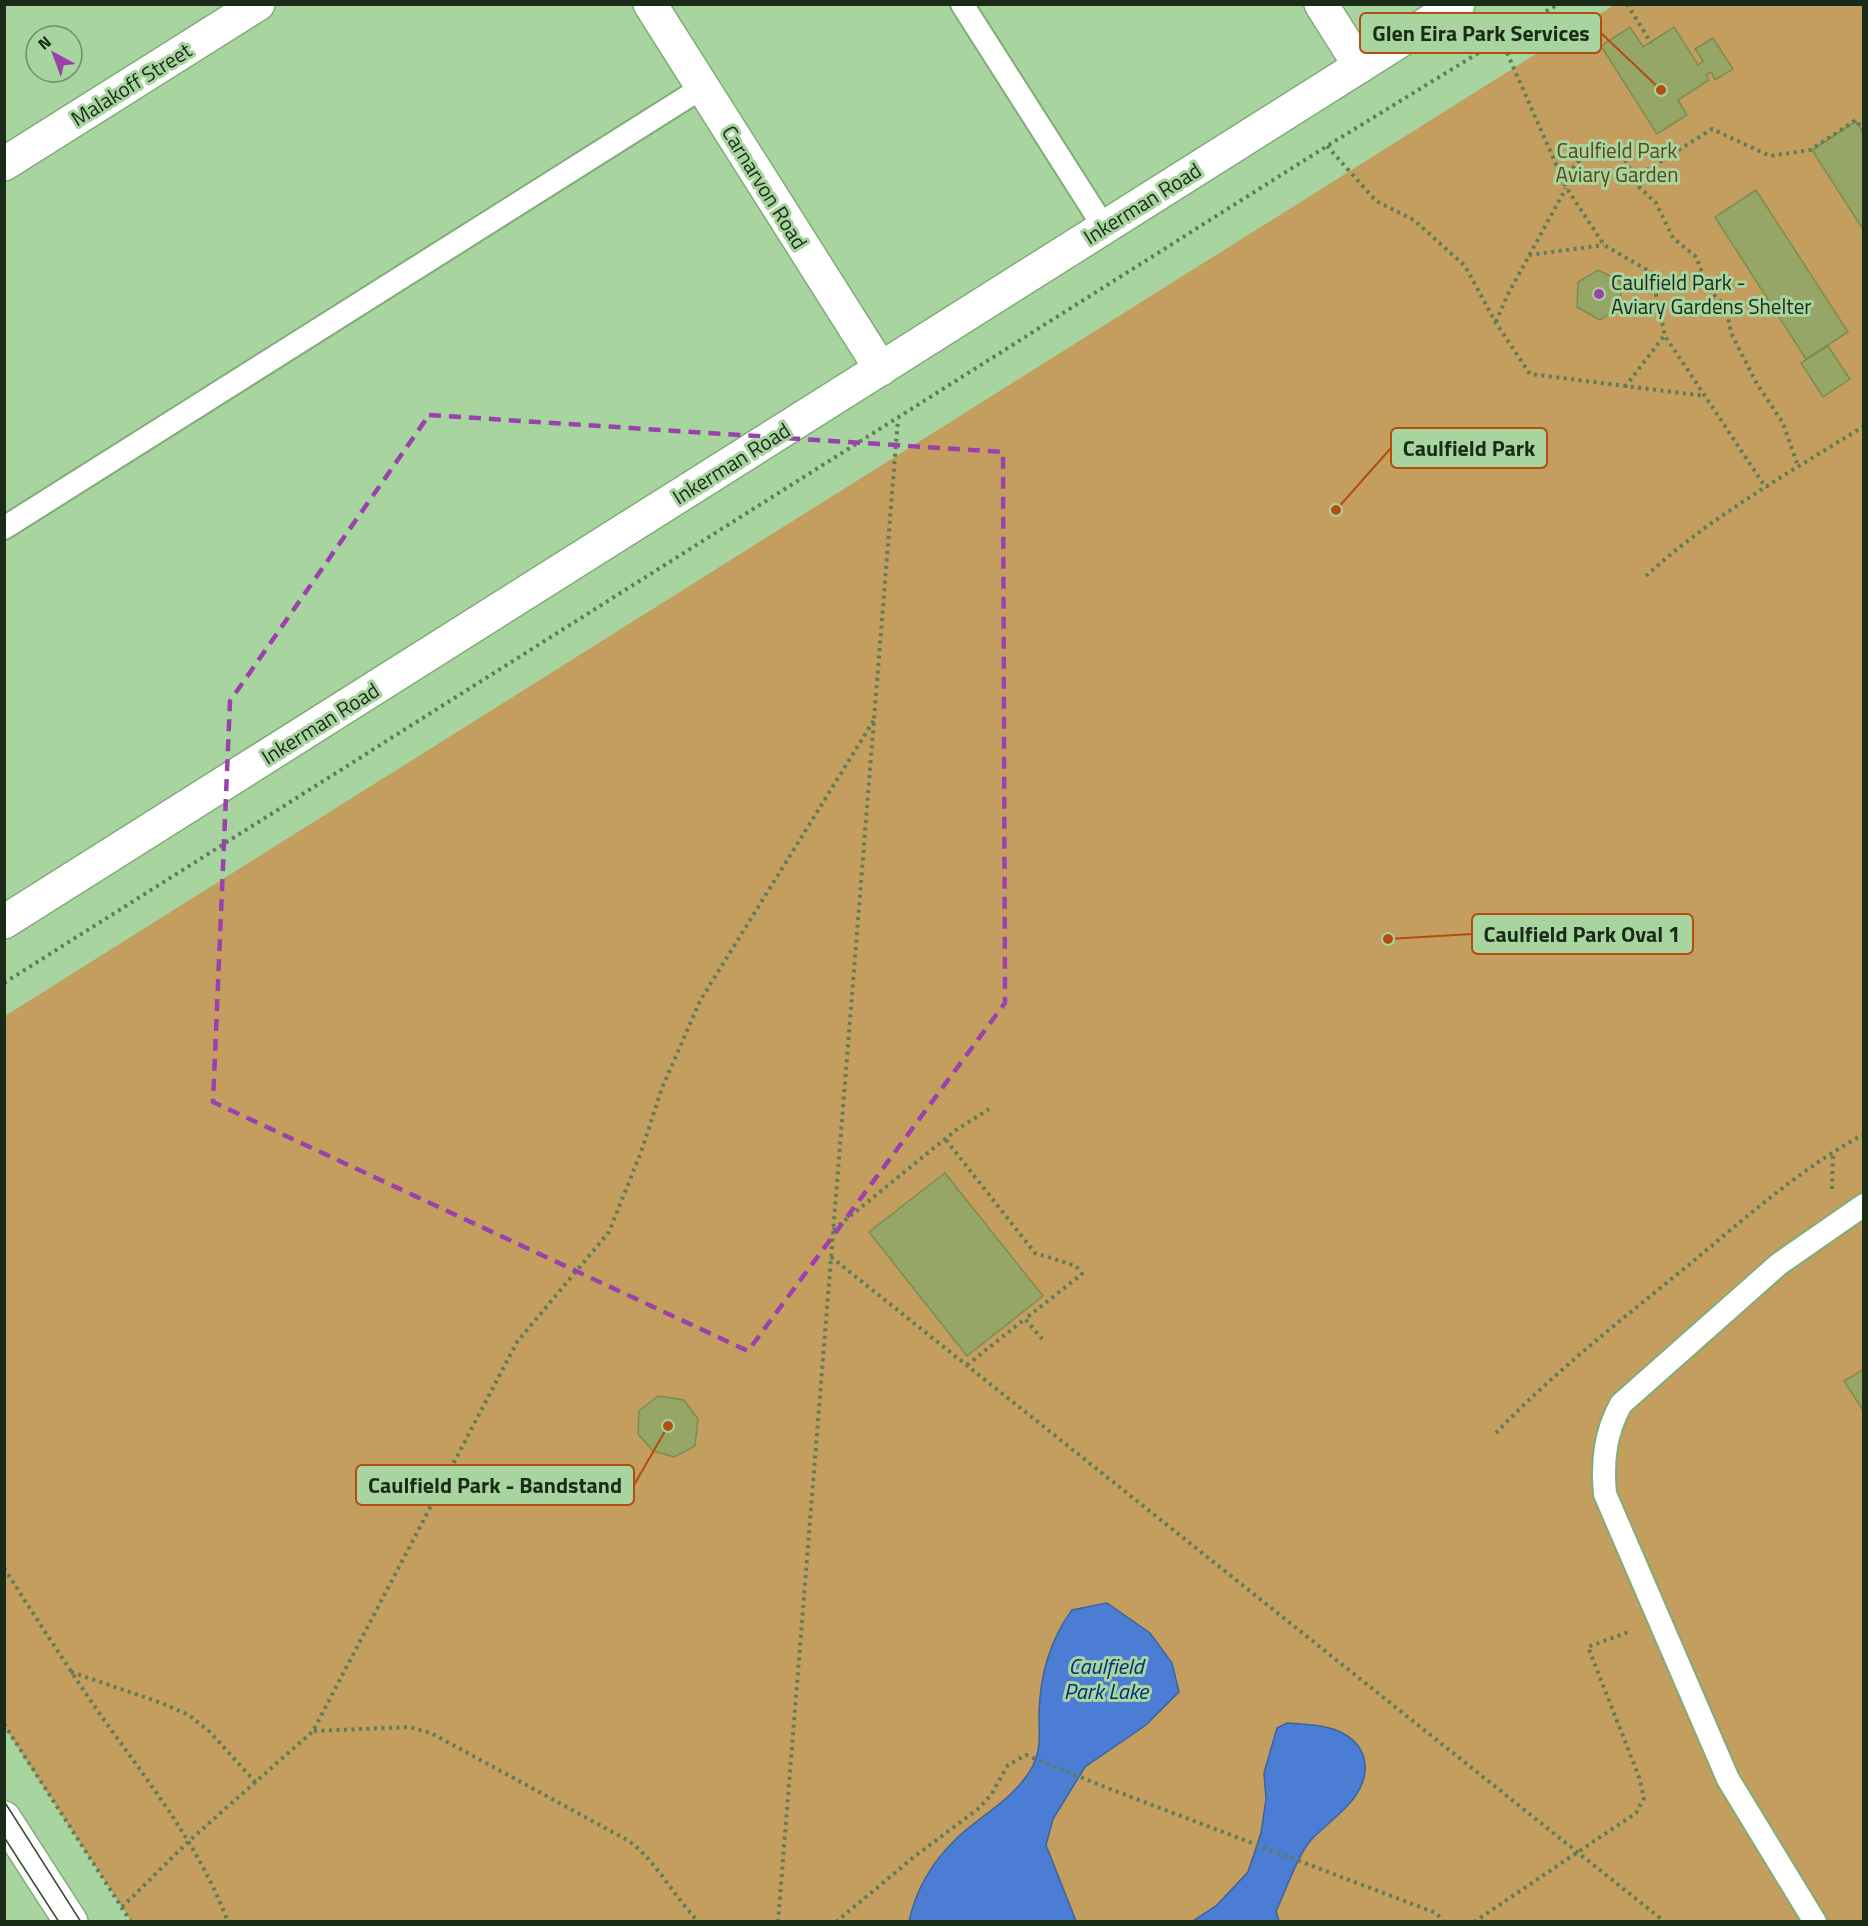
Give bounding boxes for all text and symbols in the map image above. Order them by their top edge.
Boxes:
callout: Glen Eira Park Services [1360,13,1601,53]
text: Glen Eira Park Services [1372,16,1590,50]
north arrow [24,24,84,84]
text: N [32,30,56,55]
street label: Malakoff Street [64,34,198,134]
street label: Carnarvon Road [714,119,816,255]
park label: Caulfield Park Aviary Garden [1556,134,1678,190]
street label: Inkerman Road [1077,154,1207,252]
place label: Caulfield Park - Aviary Gardens Shelter [1611,266,1812,322]
marker: Caulfield Park - Aviary Gardens Shelter [1592,287,1606,301]
street label: Inkerman Road [666,414,796,512]
callout: Caulfield Park [1391,428,1547,468]
text: Caulfield Park [1403,431,1536,465]
street label: Inkerman Road [255,674,385,772]
callout: Caulfield Park Oval 1 [1472,914,1693,954]
text: Caulfield Park Oval 1 [1484,917,1680,951]
callout: Caulfield Park - Bandstand [356,1465,634,1505]
text: Caulfield Park - Bandstand [368,1468,622,1502]
water label: Caulfield Park Lake [1064,1649,1150,1708]

